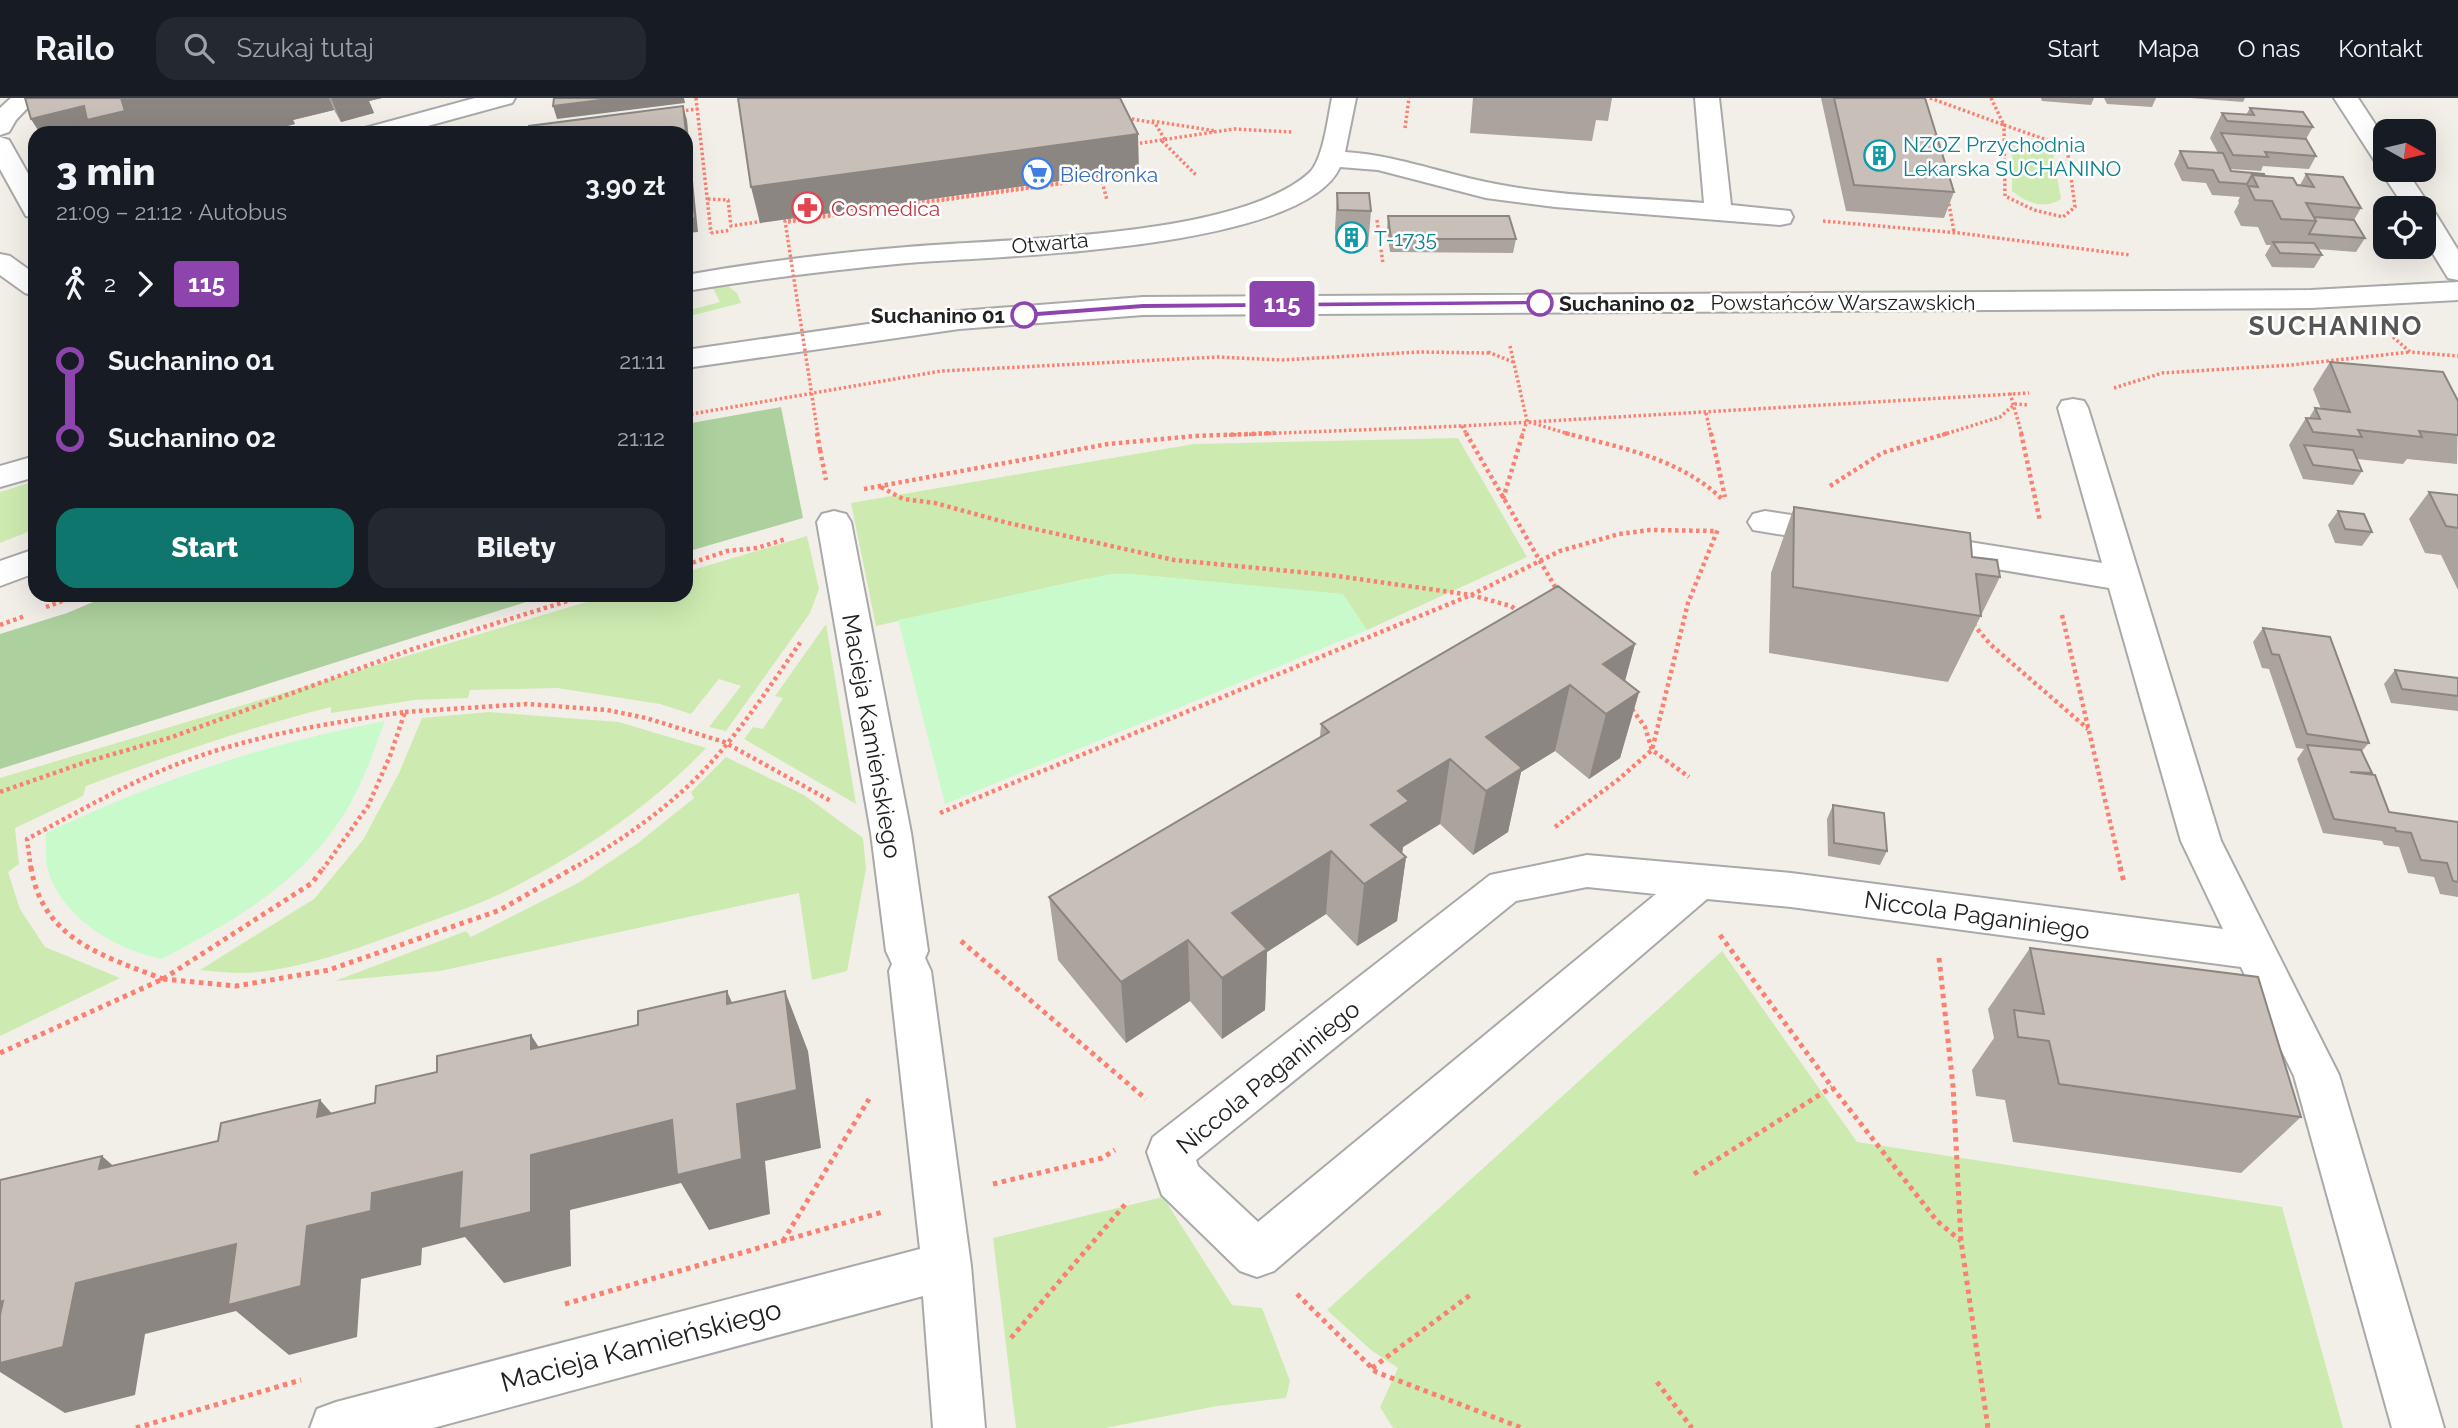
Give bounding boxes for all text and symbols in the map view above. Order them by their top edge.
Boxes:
search box [156,17,646,80]
text: Railo [35,29,114,68]
icon: search [180,29,218,67]
text: Szukaj tutaj [236,33,374,63]
text: Start [2048,34,2100,63]
text: Mapa [2138,34,2199,63]
text: O nas [2237,34,2300,63]
text: Kontakt [2338,34,2423,63]
north arrow [2373,119,2436,182]
map controls [2373,119,2436,259]
place label: NZOZ Przychodnia Lekarska SUCHANINO [1903,132,2121,181]
building icon: NZOZ Przychodnia Lekarska SUCHANINO [1863,139,1897,173]
text: 3 min [56,149,156,194]
supermarket icon: Biedronka [1020,157,1054,191]
place label: Biedronka [1060,162,1158,187]
text: 3.90 zł [585,171,665,201]
pharmacy icon: Cosmedica [791,191,825,225]
place label: Cosmedica [831,196,940,221]
button: locate [2373,196,2436,259]
text: 21:09 – 21:12 · Autobus [56,198,287,225]
building icon: T-1735 [1334,221,1368,255]
place label: T-1735 [1374,226,1437,251]
street label: Otwarta [1011,227,1089,259]
icon: walk [56,265,94,303]
icon: forward [126,265,164,303]
text: 115 [188,269,225,298]
text: 2 [104,270,116,297]
line badge: 115 [1242,281,1322,327]
text: 115 [1263,289,1301,318]
marker: Suchanino 02 [1527,290,1553,316]
street label: Powstańców Warszawskich [1711,290,1975,315]
place label: Suchanino 02 [1559,291,1695,316]
marker: Suchanino 01 [1011,302,1037,328]
place label: Suchanino 01 [871,303,1005,328]
district label: SUCHANINO [2249,311,2423,341]
text: Suchanino 01 [108,346,274,376]
text: 21:11 [619,347,665,374]
text: Suchanino 02 [108,423,276,453]
text: 21:12 [617,424,665,451]
button: Start [56,508,354,588]
button: Bilety [368,508,665,588]
street label: Macieja Kamieńskiego [836,611,908,861]
street label: Niccola Paganiniego [1862,885,2092,945]
street label: Niccola Paganiniego [1171,994,1365,1160]
street label: Macieja Kamieńskiego [497,1293,785,1399]

